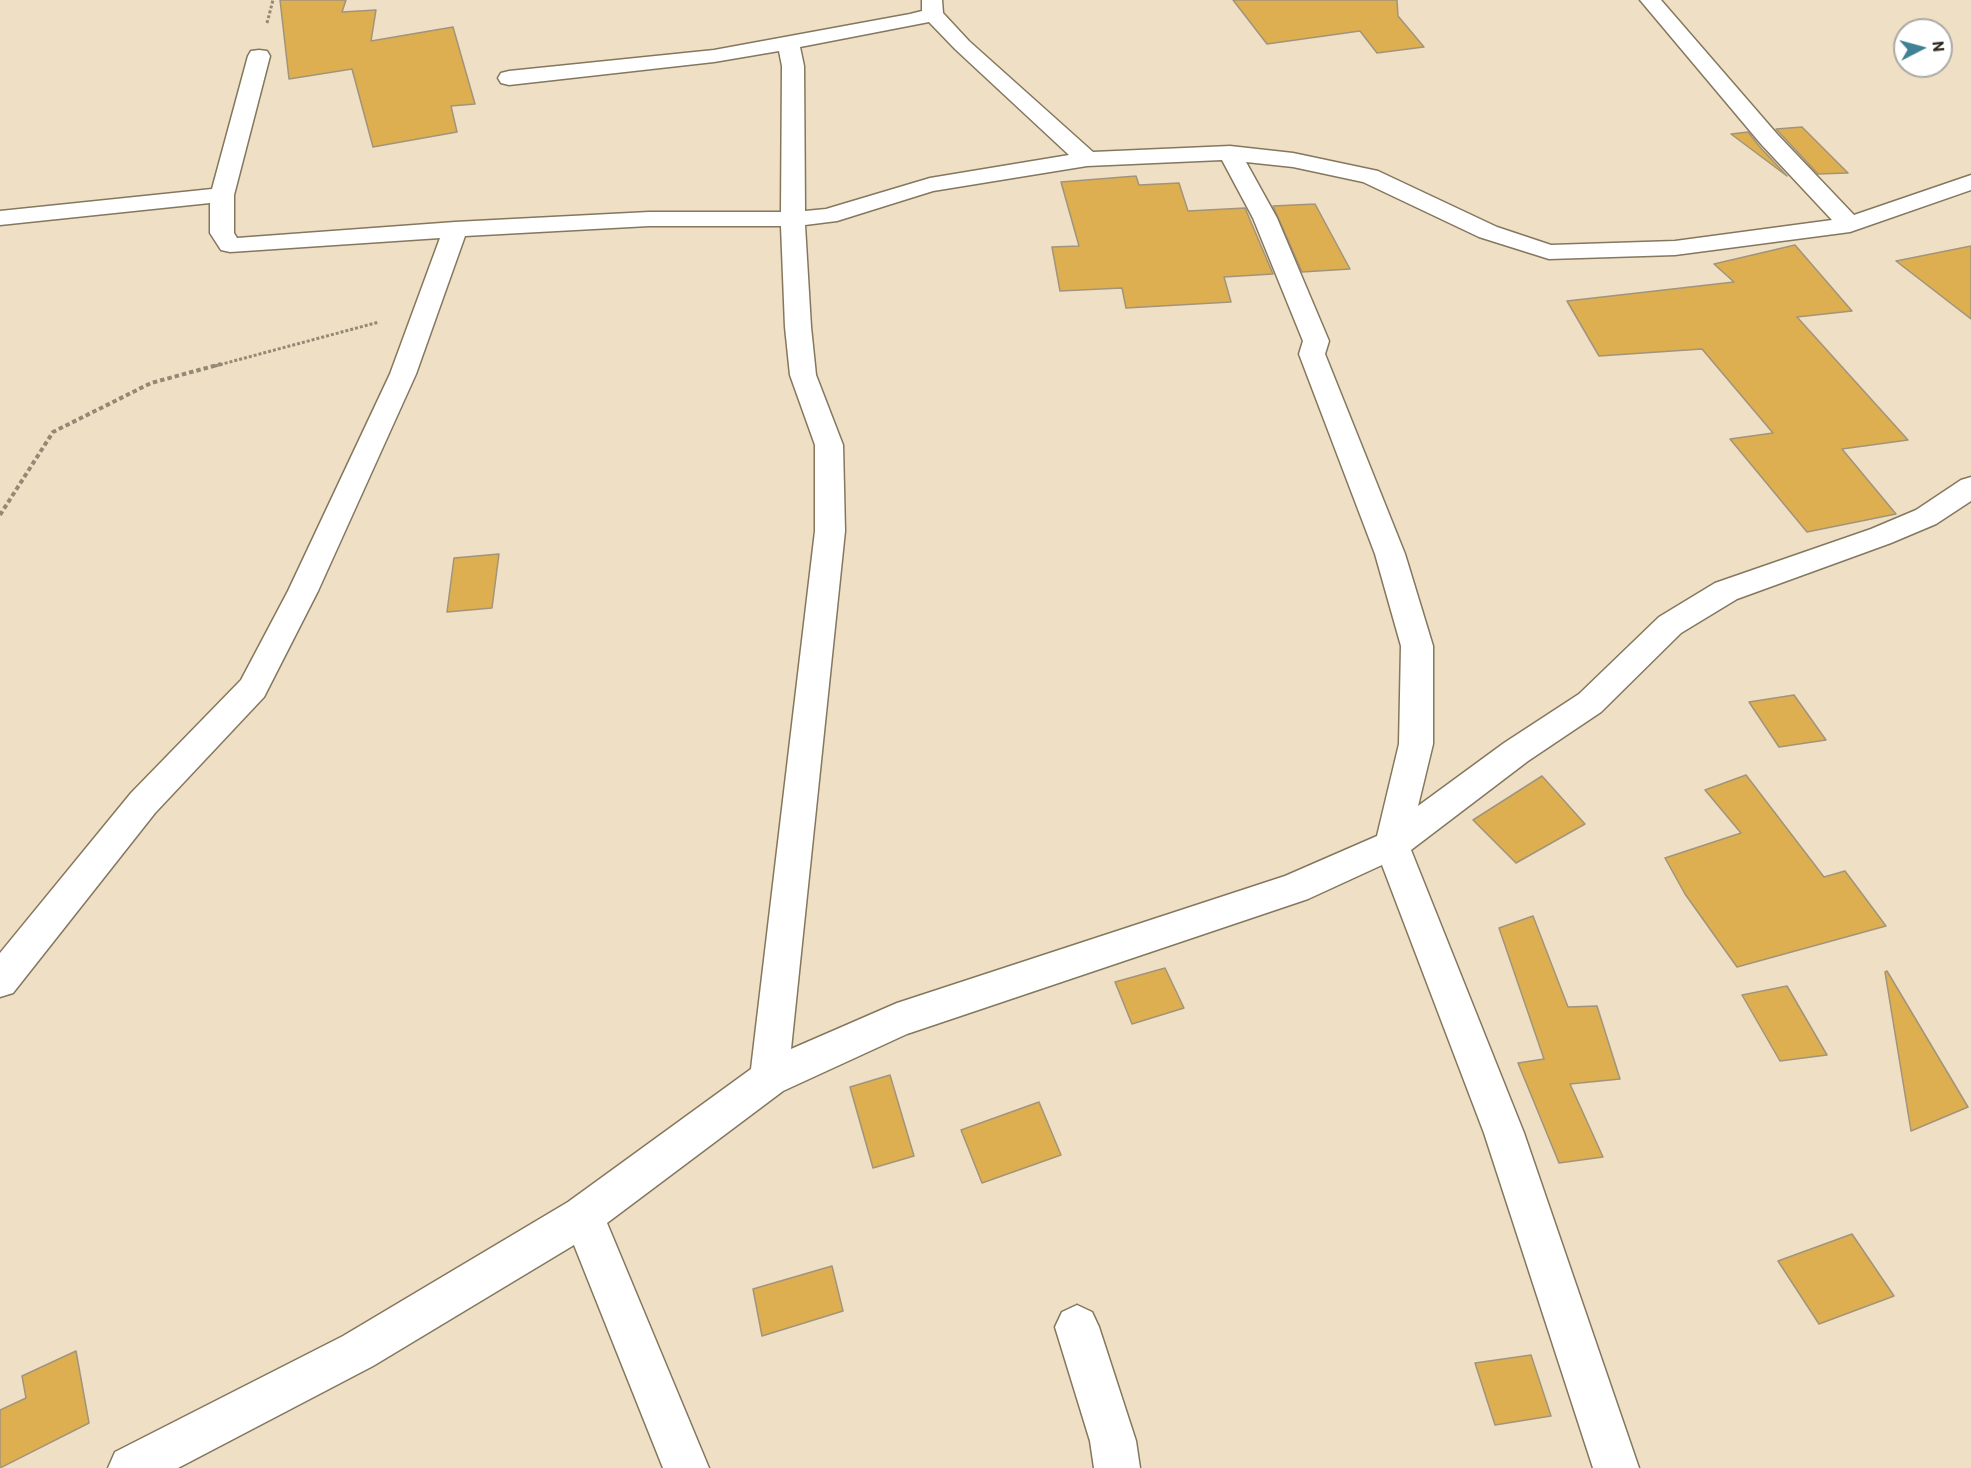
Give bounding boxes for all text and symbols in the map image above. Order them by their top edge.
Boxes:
north arrow [1893,18,1953,78]
text: N [1929,40,1949,53]

